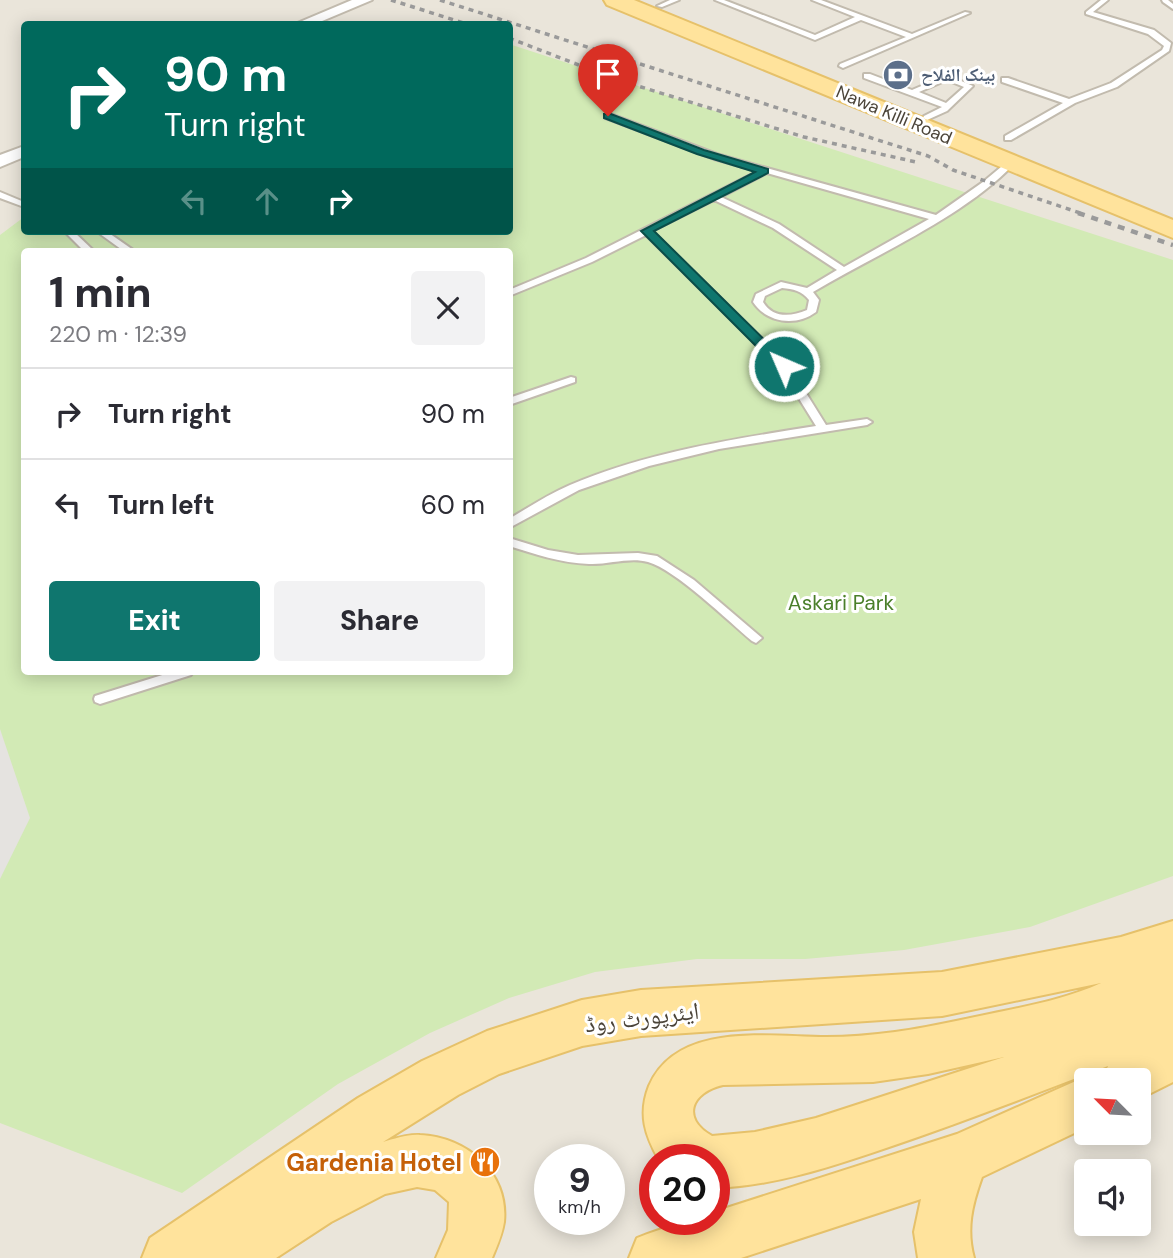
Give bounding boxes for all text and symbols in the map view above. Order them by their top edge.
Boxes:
text: 90 m [164,42,287,106]
pin [578,44,638,116]
icon: right [49,49,140,140]
icon: arrive [589,55,627,93]
bank icon: بینک الفلاح [881,58,915,92]
place label: بینک الفلاح [921,63,995,87]
street label: Nawa Killi Road [832,80,956,150]
text: Turn right [164,104,306,146]
icon: left [175,182,213,220]
icon: ahead [248,182,286,220]
icon: right [321,182,359,220]
text: 1 min [49,265,152,320]
button: close [411,271,485,345]
text: 220 m · 12:39 [49,319,187,349]
position arrow [747,329,821,403]
icon: right [49,395,87,433]
text: Turn right [108,397,232,431]
text: 90 m [421,397,485,431]
icon: left [49,486,87,524]
text: Turn left [108,488,215,522]
text: 60 m [421,488,485,522]
button: Exit [49,581,260,661]
button: Share [274,581,485,661]
park label: Askari Park [788,589,895,617]
street label: ایئرپورٹ روڈ [583,995,701,1039]
north arrow [1074,1068,1152,1144]
map controls [1074,1068,1151,1236]
speed limit sign: 20 [639,1144,730,1235]
restaurant icon: Gardenia Hotel [468,1145,502,1179]
place label: Gardenia Hotel [286,1147,462,1178]
text: 9 [568,1157,591,1203]
button: sound [1074,1159,1151,1236]
text: km/h [558,1195,601,1219]

